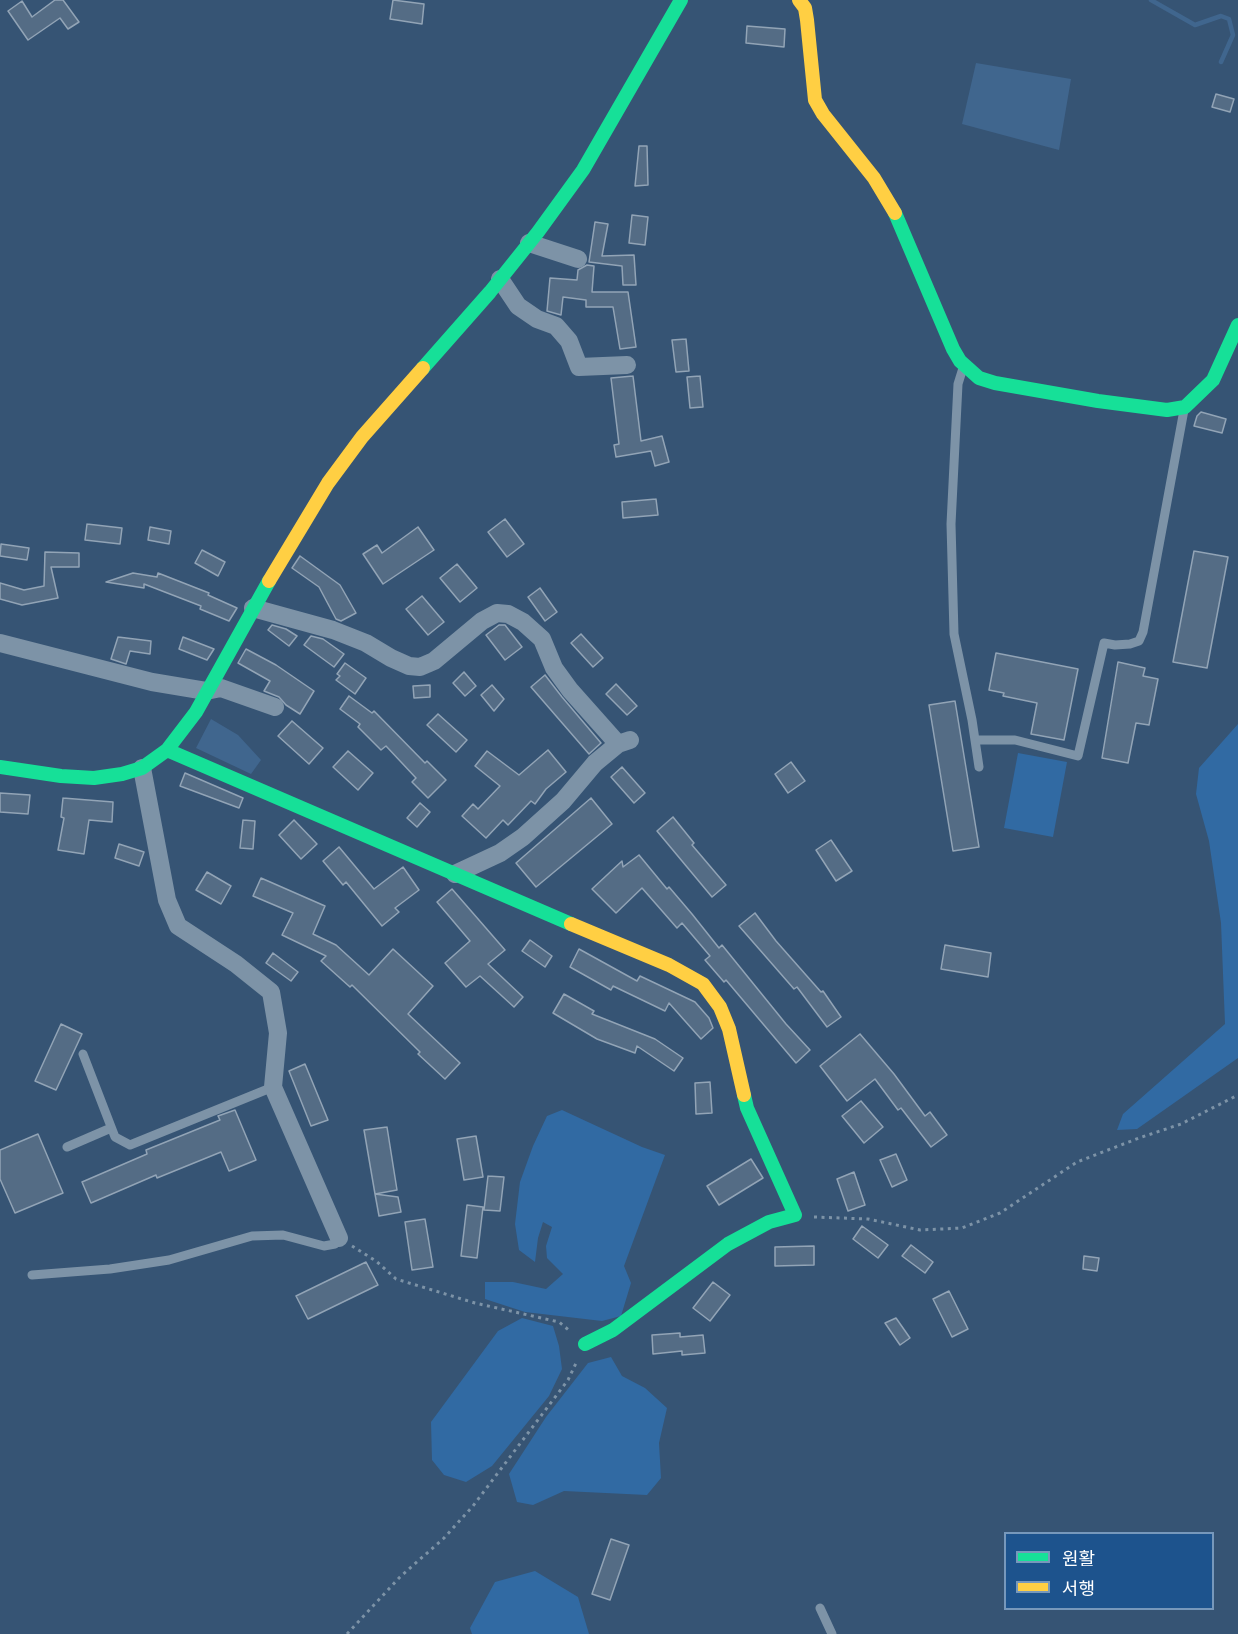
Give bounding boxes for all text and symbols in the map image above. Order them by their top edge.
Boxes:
legend [1004,1532,1214,1610]
text: 원활 [1062,1546,1095,1571]
text: 서행 [1062,1576,1095,1601]

